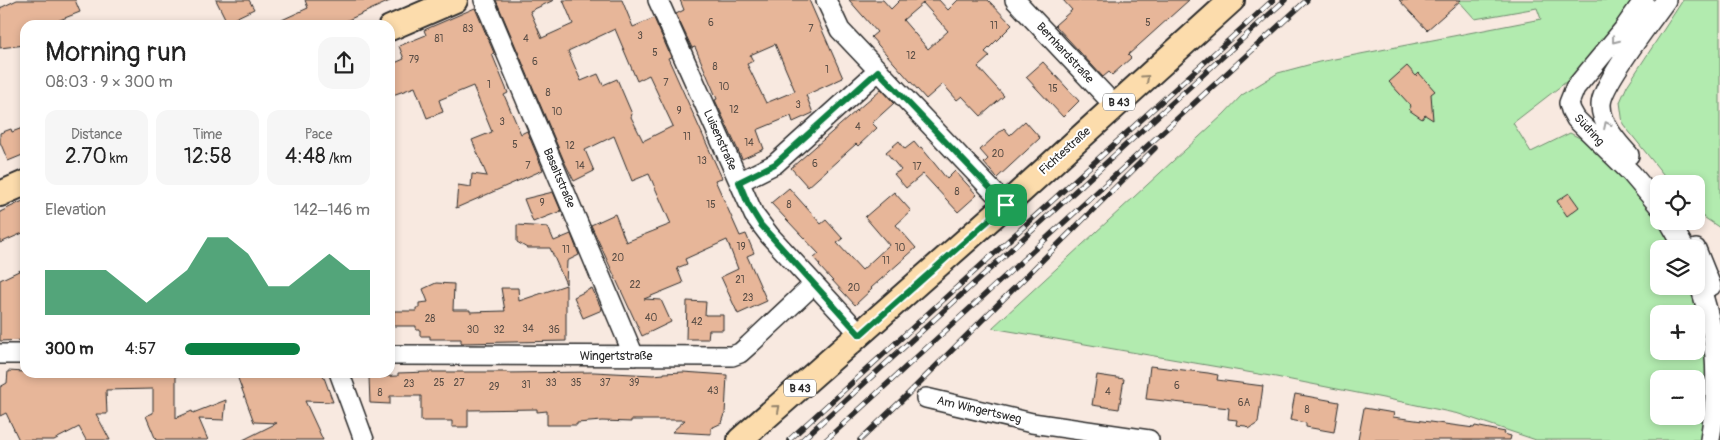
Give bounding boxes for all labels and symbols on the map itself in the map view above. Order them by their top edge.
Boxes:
house number: 6 [708,17,714,29]
house number: 5 [1145,17,1151,29]
house number: 11 [990,20,998,32]
street label: Bernhardstraße [1033,20,1097,86]
house number: 83 [463,23,474,35]
house number: 7 [808,23,814,35]
house number: 3 [637,30,643,42]
house number: 81 [435,33,444,45]
house number: 4 [523,33,529,45]
one-way arrow [1613,34,1621,43]
house number: 5 [652,47,658,59]
house number: 12 [906,50,916,62]
house number: 79 [409,54,419,66]
house number: 6 [532,56,538,68]
house number: 8 [712,61,718,73]
house number: 1 [825,64,829,76]
one-way arrow [1140,75,1149,84]
house number: 7 [663,77,669,89]
house number: 1 [487,79,491,91]
house number: 10 [719,81,730,93]
house number: 15 [1048,83,1058,95]
house number: 8 [545,87,551,99]
road number: B 43 [1103,94,1135,110]
house number: 3 [795,99,801,111]
house number: 12 [729,104,739,116]
house number: 9 [676,105,682,117]
house number: 10 [552,106,563,118]
street label: Luisenstraße [700,107,740,173]
street label: Südring [1570,111,1608,149]
house number: 3 [499,116,505,128]
house number: 4 [855,121,861,133]
one-way arrow [1603,121,1613,130]
street label: Fichtestraße [1036,124,1094,178]
house number: 11 [683,131,691,143]
house number: 14 [744,137,754,149]
house number: 5 [512,139,518,151]
house number: 12 [565,140,575,152]
street label: Basaltstraße [540,146,578,210]
house number: 20 [992,148,1004,160]
house number: 13 [697,155,707,167]
house number: 6 [812,158,818,170]
house number: 7 [525,160,531,172]
house number: 14 [575,160,585,172]
house number: 17 [912,161,922,173]
pin [985,184,1027,226]
house number: 8 [954,186,960,198]
house number: 9 [539,197,545,209]
house number: 15 [706,199,716,211]
house number: 8 [786,199,792,211]
house number: 19 [736,241,746,253]
house number: 10 [895,242,906,254]
house number: 11 [562,244,570,256]
house number: 20 [612,252,624,264]
house number: 11 [882,255,890,267]
house number: 21 [735,274,745,286]
house number: 22 [629,279,641,291]
house number: 20 [848,282,860,294]
house number: 23 [743,292,754,304]
house number: 40 [645,312,657,324]
house number: 28 [425,313,435,325]
house number: 42 [691,316,703,328]
house number: 34 [522,323,534,335]
house number: 30 [467,324,479,336]
house number: 32 [493,324,505,336]
house number: 36 [548,324,560,336]
street label: Wingertstraße [580,349,652,364]
house number: 25 [433,377,445,389]
house number: 27 [454,377,465,389]
house number: 33 [545,377,557,389]
house number: 35 [571,377,582,389]
house number: 37 [600,377,611,389]
house number: 39 [629,377,639,389]
house number: 23 [404,378,415,390]
house number: 31 [521,379,531,391]
road number: B 43 [784,379,816,396]
house number: 6 [1174,380,1180,392]
house number: 29 [489,381,499,393]
house number: 43 [707,385,719,397]
house number: 4 [1105,386,1111,398]
house number: 8 [377,387,383,399]
street label: Am Wingertsweg [935,393,1023,427]
house number: 6A [1238,397,1251,409]
house number: 8 [1304,404,1310,416]
one-way arrow [772,405,781,414]

